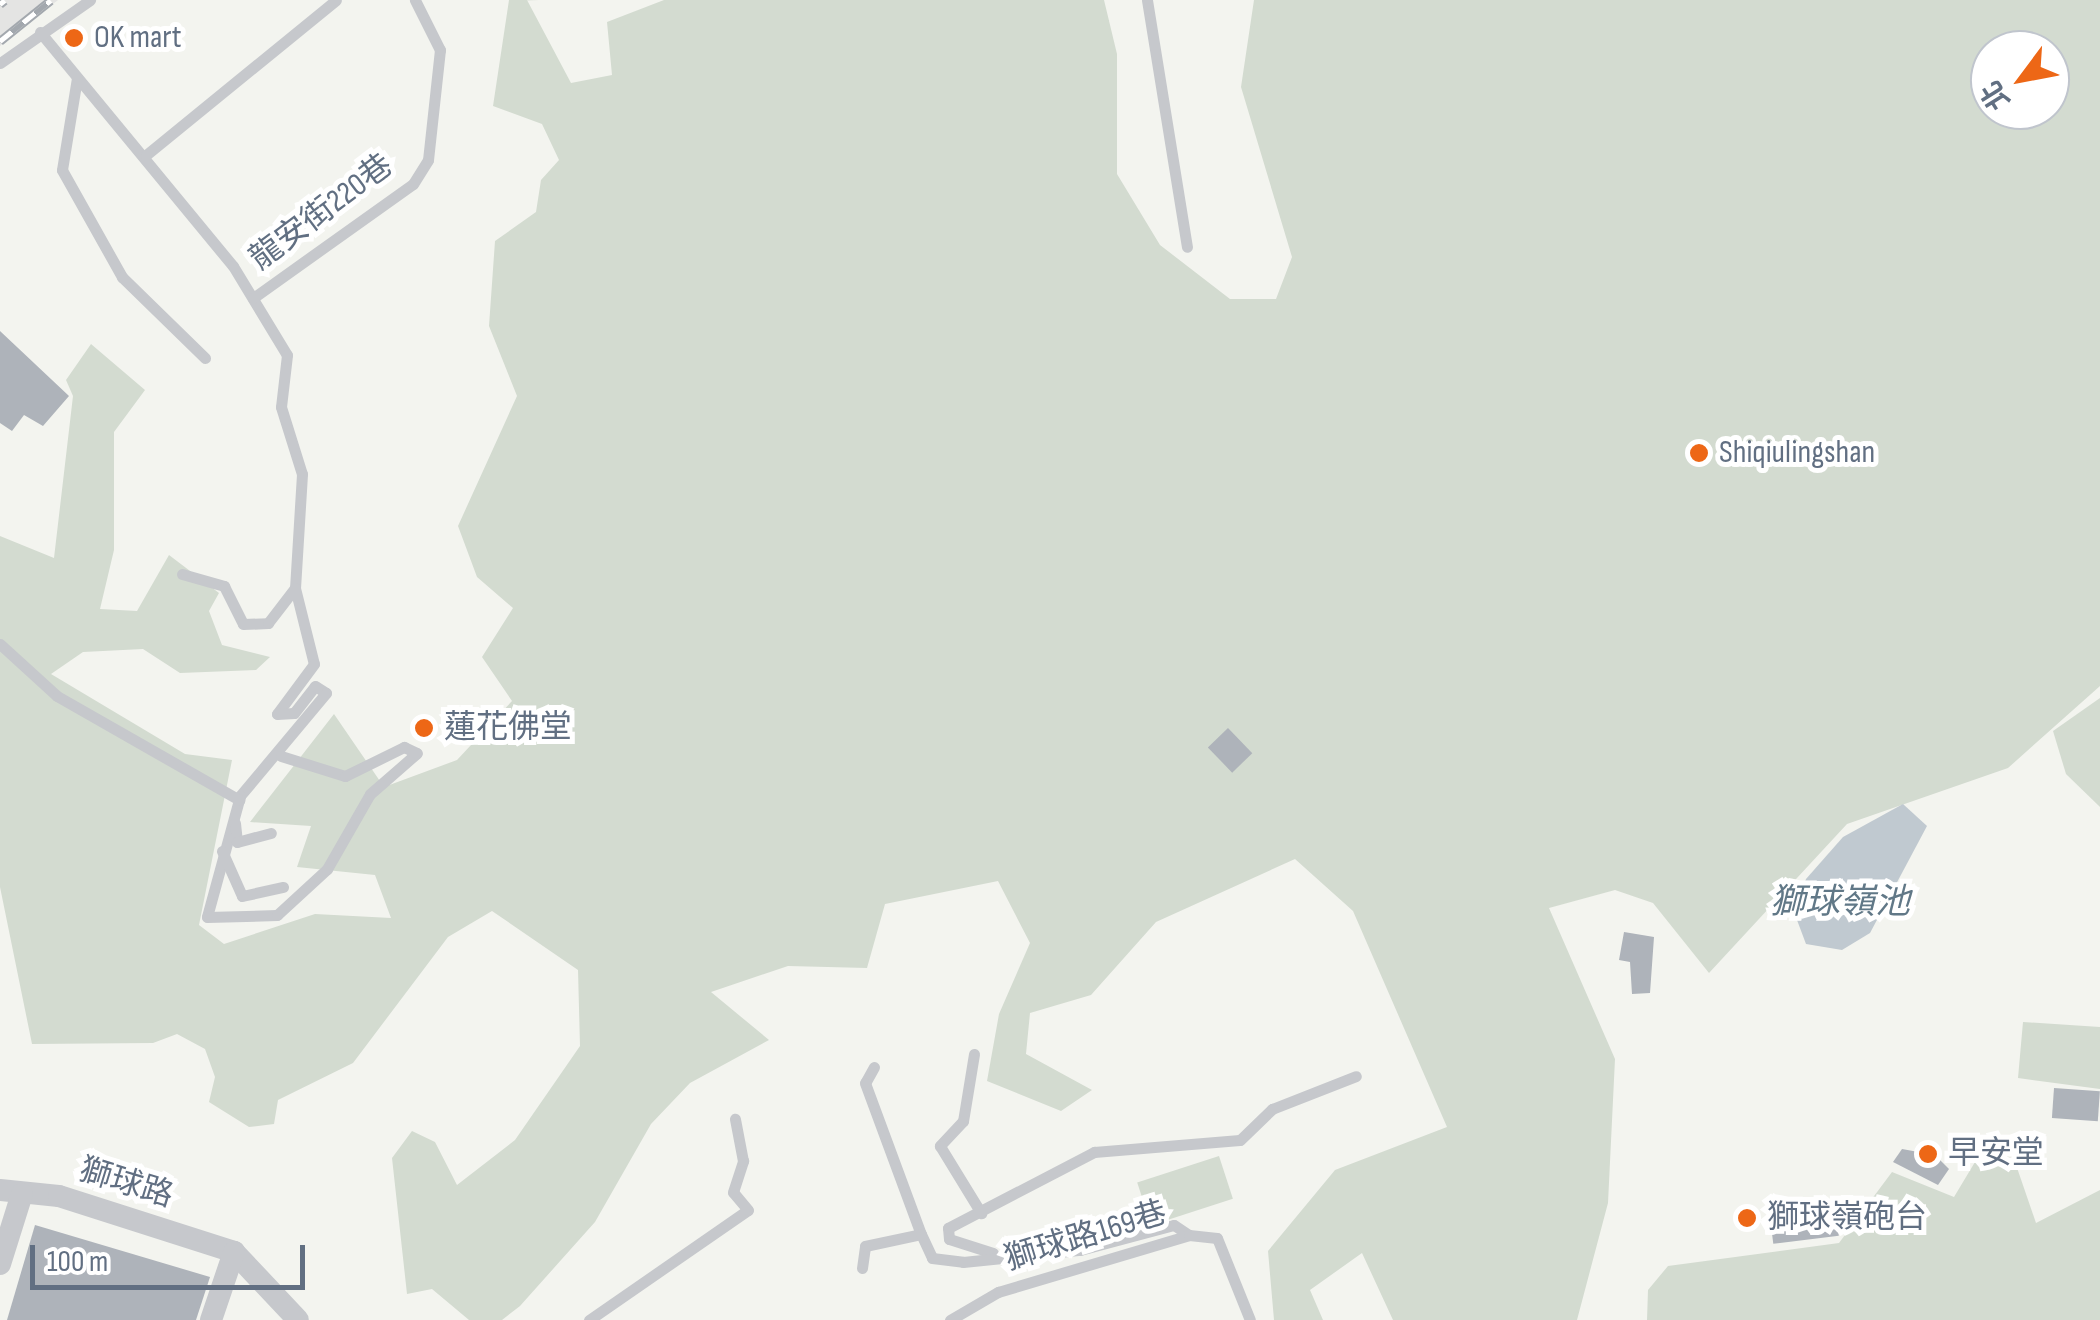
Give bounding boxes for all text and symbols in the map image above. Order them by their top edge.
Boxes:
place label: OK mart [94,19,182,57]
marker: OK mart [63,27,85,49]
north arrow [1970,30,2070,130]
text: 北 [1974,74,2017,116]
street label: 龍安街220巷 [243,147,401,279]
place label: Shiqiulingshan [1719,434,1875,472]
marker: Shiqiulingshan [1688,442,1710,464]
place label: 蓮花佛堂 [444,709,572,747]
marker: 蓮花佛堂 [413,717,435,739]
water label: 獅球嶺池 [1770,882,1910,924]
place label: 早安堂 [1948,1135,2044,1173]
marker: 早安堂 [1917,1143,1939,1165]
street label: 獅球路 [74,1152,178,1216]
street label: 獅球路169巷 [1000,1194,1172,1280]
place label: 獅球嶺砲台 [1767,1199,1927,1237]
marker: 獅球嶺砲台 [1736,1207,1758,1229]
scale bar [35,1225,310,1287]
text: 100 m [47,1244,108,1280]

